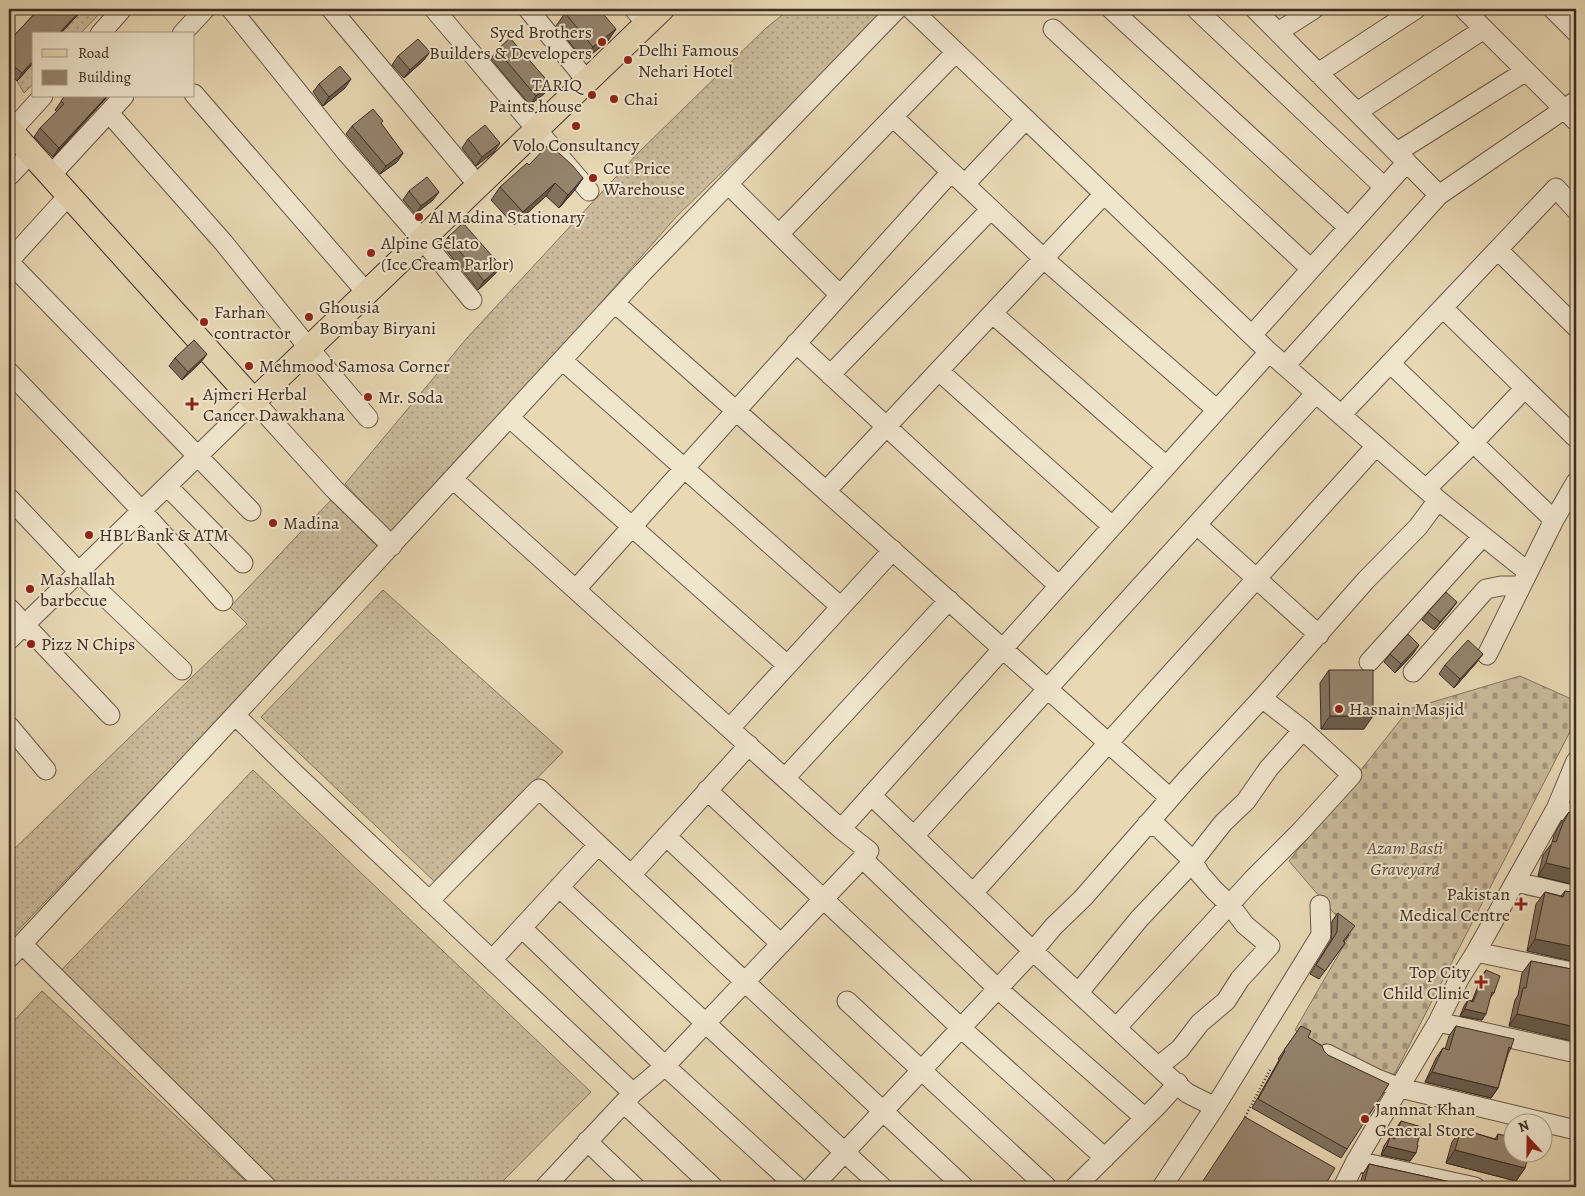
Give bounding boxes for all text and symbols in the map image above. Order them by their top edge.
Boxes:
place label: Syed Brothers Builders & Developers [429,20,592,65]
legend [32,32,195,98]
marker: Syed Brothers Builders & Developers [596,36,608,48]
place label: Delhi Famous Nehari Hotel [638,38,739,83]
text: Road [78,43,110,63]
marker: Delhi Famous Nehari Hotel [622,54,634,66]
text: Building [78,67,131,87]
place label: TARIQ Paints house [489,73,584,118]
place label: Chai [624,87,658,111]
marker: TARIQ Paints house [586,89,598,101]
marker: Chai [608,93,620,105]
marker: Volo Consultancy [570,120,582,132]
place label: Volo Consultancy [512,133,640,157]
place label: Cut Price Warehouse [602,156,685,201]
marker: Cut Price Warehouse [587,172,599,184]
place label: Al Madina Stationary [428,205,585,229]
marker: Al Madina Stationary [413,211,425,223]
place label: Alpine Gelato (Ice Cream Parlor) [380,231,514,276]
marker: Alpine Gelato (Ice Cream Parlor) [365,247,377,259]
place label: Ghousia Bombay Biryani [319,295,436,340]
place label: Farhan contractor [214,300,291,345]
marker: Ghousia Bombay Biryani [303,311,315,323]
marker: Farhan contractor [198,316,210,328]
place label: Mehmood Samosa Corner [259,354,450,378]
marker: Mehmood Samosa Corner [243,360,255,372]
place label: Ajmeri Herbal Cancer Dawakhana [202,382,346,427]
place label: Mr. Soda [378,385,444,409]
marker: Mr. Soda [362,391,374,403]
marker: Ajmeri Herbal Cancer Dawakhana [185,397,199,411]
place label: Madina [283,511,340,535]
marker: Madina [267,517,279,529]
place label: HBL Bank & ATM [99,523,229,547]
marker: HBL Bank & ATM [83,529,95,541]
place label: Mashallah barbecue [40,567,116,612]
marker: Mashallah barbecue [24,583,36,595]
place label: Pizz N Chips [41,632,135,656]
marker: Pizz N Chips [25,638,37,650]
place label: Hasnain Masjid [1349,697,1465,721]
marker: Hasnain Masjid [1333,703,1345,715]
park label: Azam Basti Graveyard [1366,836,1443,881]
place label: Pakistan Medical Centre [1399,882,1510,927]
marker: Pakistan Medical Centre [1514,897,1528,911]
place label: Top City Child Clinic [1383,960,1471,1005]
marker: Top City Child Clinic [1474,975,1488,989]
place label: Jannnat Khan General Store [1375,1097,1476,1142]
marker: Jannnat Khan General Store [1359,1113,1371,1125]
north arrow [1502,1114,1552,1164]
text: N [1515,1116,1532,1137]

